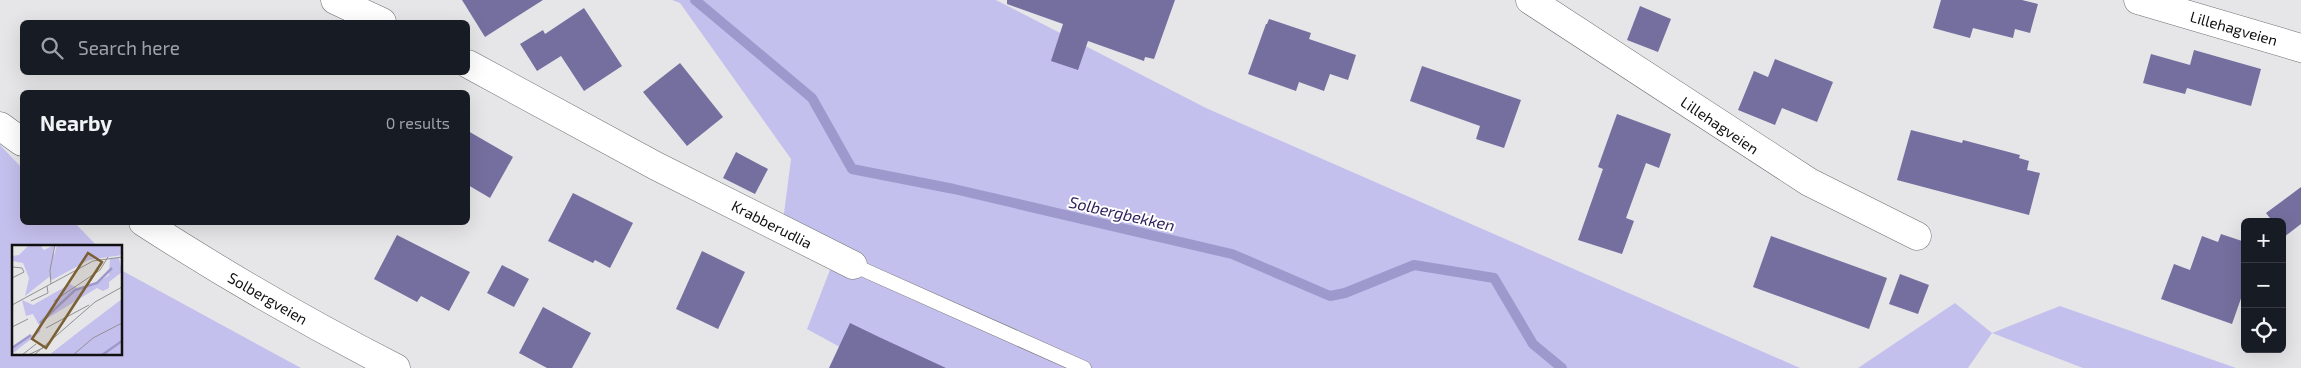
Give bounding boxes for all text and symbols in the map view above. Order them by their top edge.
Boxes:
street label: Lillehagveien [2188,7,2280,49]
search box [20,20,470,75]
icon: search [38,34,66,62]
text: Search here [78,36,180,59]
street label: Lillehagveien [1678,92,1762,158]
text: Nearby [40,110,112,135]
text: 0 results [386,113,450,132]
water label: Solbergbekken [1067,192,1177,234]
street label: Krabberudlia [729,196,815,252]
map controls [2241,218,2286,353]
button: + [2241,218,2286,263]
inset map [12,245,122,356]
button: − [2241,263,2286,308]
street label: Solbergveien [225,268,311,328]
button: locate [2241,308,2286,353]

